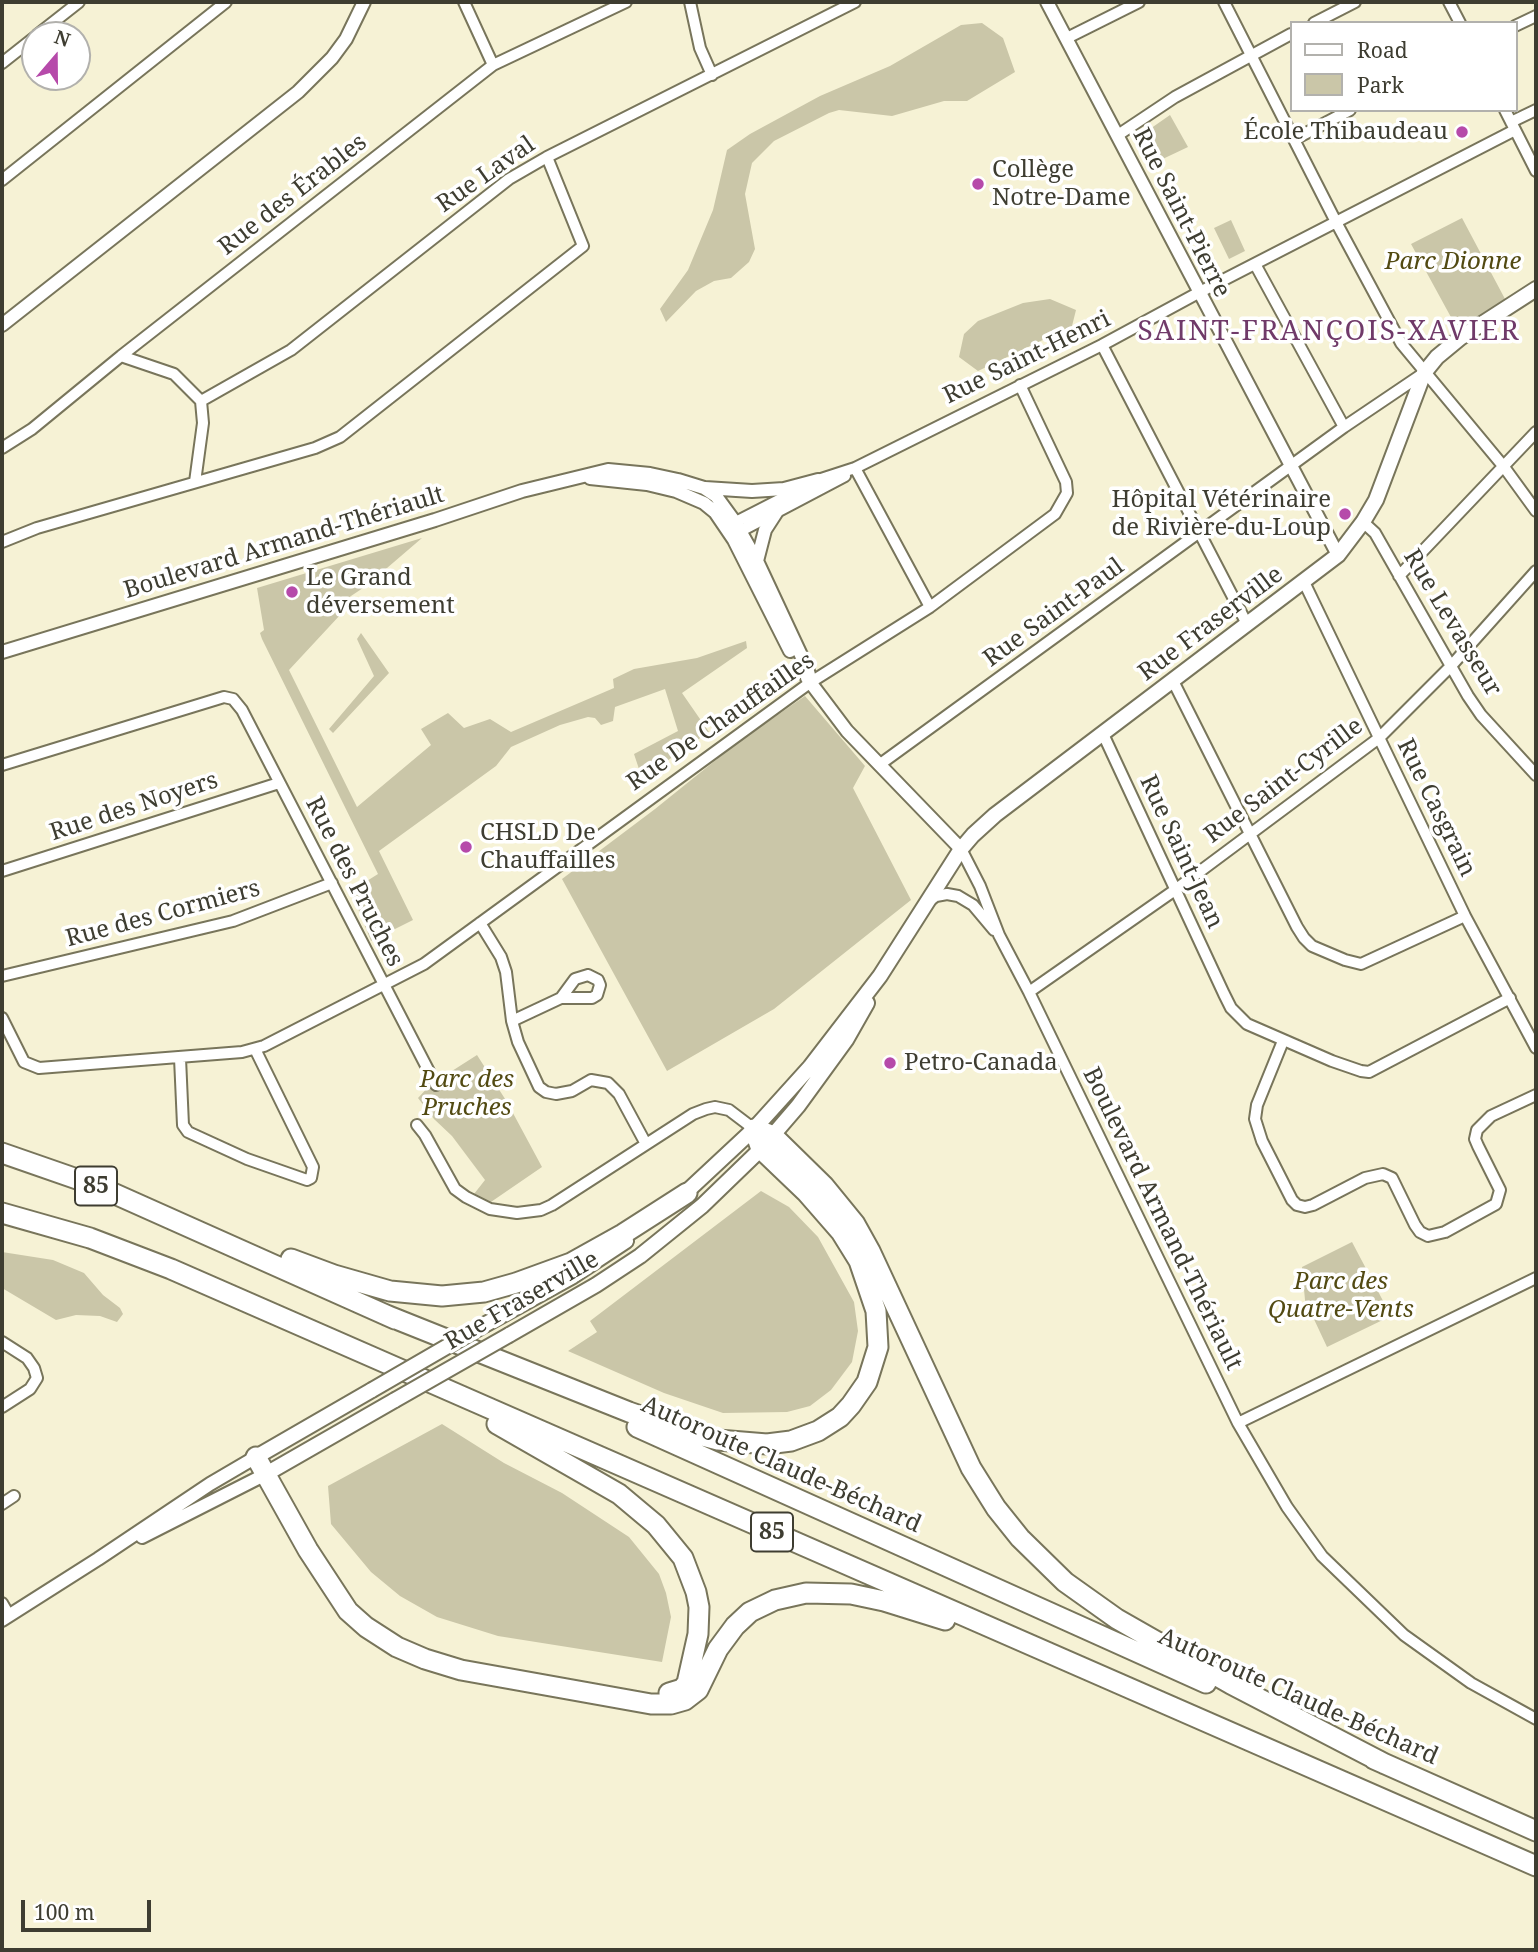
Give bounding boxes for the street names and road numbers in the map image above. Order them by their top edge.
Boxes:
street label: Rue Saint-Pierre [1126,124,1236,302]
street label: Rue des Érables [213,128,373,262]
street label: Rue Laval [431,131,541,219]
street label: Rue Saint-Henri [939,305,1115,411]
street label: Boulevard Armand-Thériault [120,481,448,605]
street label: Rue Levasseur [1397,544,1507,702]
street label: Rue Saint-Paul [978,552,1130,674]
street label: Rue Fraserville [1133,560,1289,688]
street label: Rue De Chauffailles [622,647,820,797]
street label: Rue Saint-Cyrille [1199,712,1369,850]
street label: Rue Casgrain [1390,734,1482,882]
street label: Rue des Noyers [46,766,222,848]
street label: Rue Saint-Jean [1133,771,1229,933]
street label: Rue des Pruches [299,792,409,972]
street label: Rue des Cormiers [63,874,263,954]
street label: Boulevard Armand-Thériault [1076,1063,1248,1375]
road number: 85 [75,1166,117,1205]
street label: Rue Fraserville [440,1245,604,1357]
street label: Autoroute Claude-Béchard [637,1390,925,1540]
road number: 85 [751,1512,793,1552]
street label: Autoroute Claude-Béchard [1154,1622,1442,1772]

